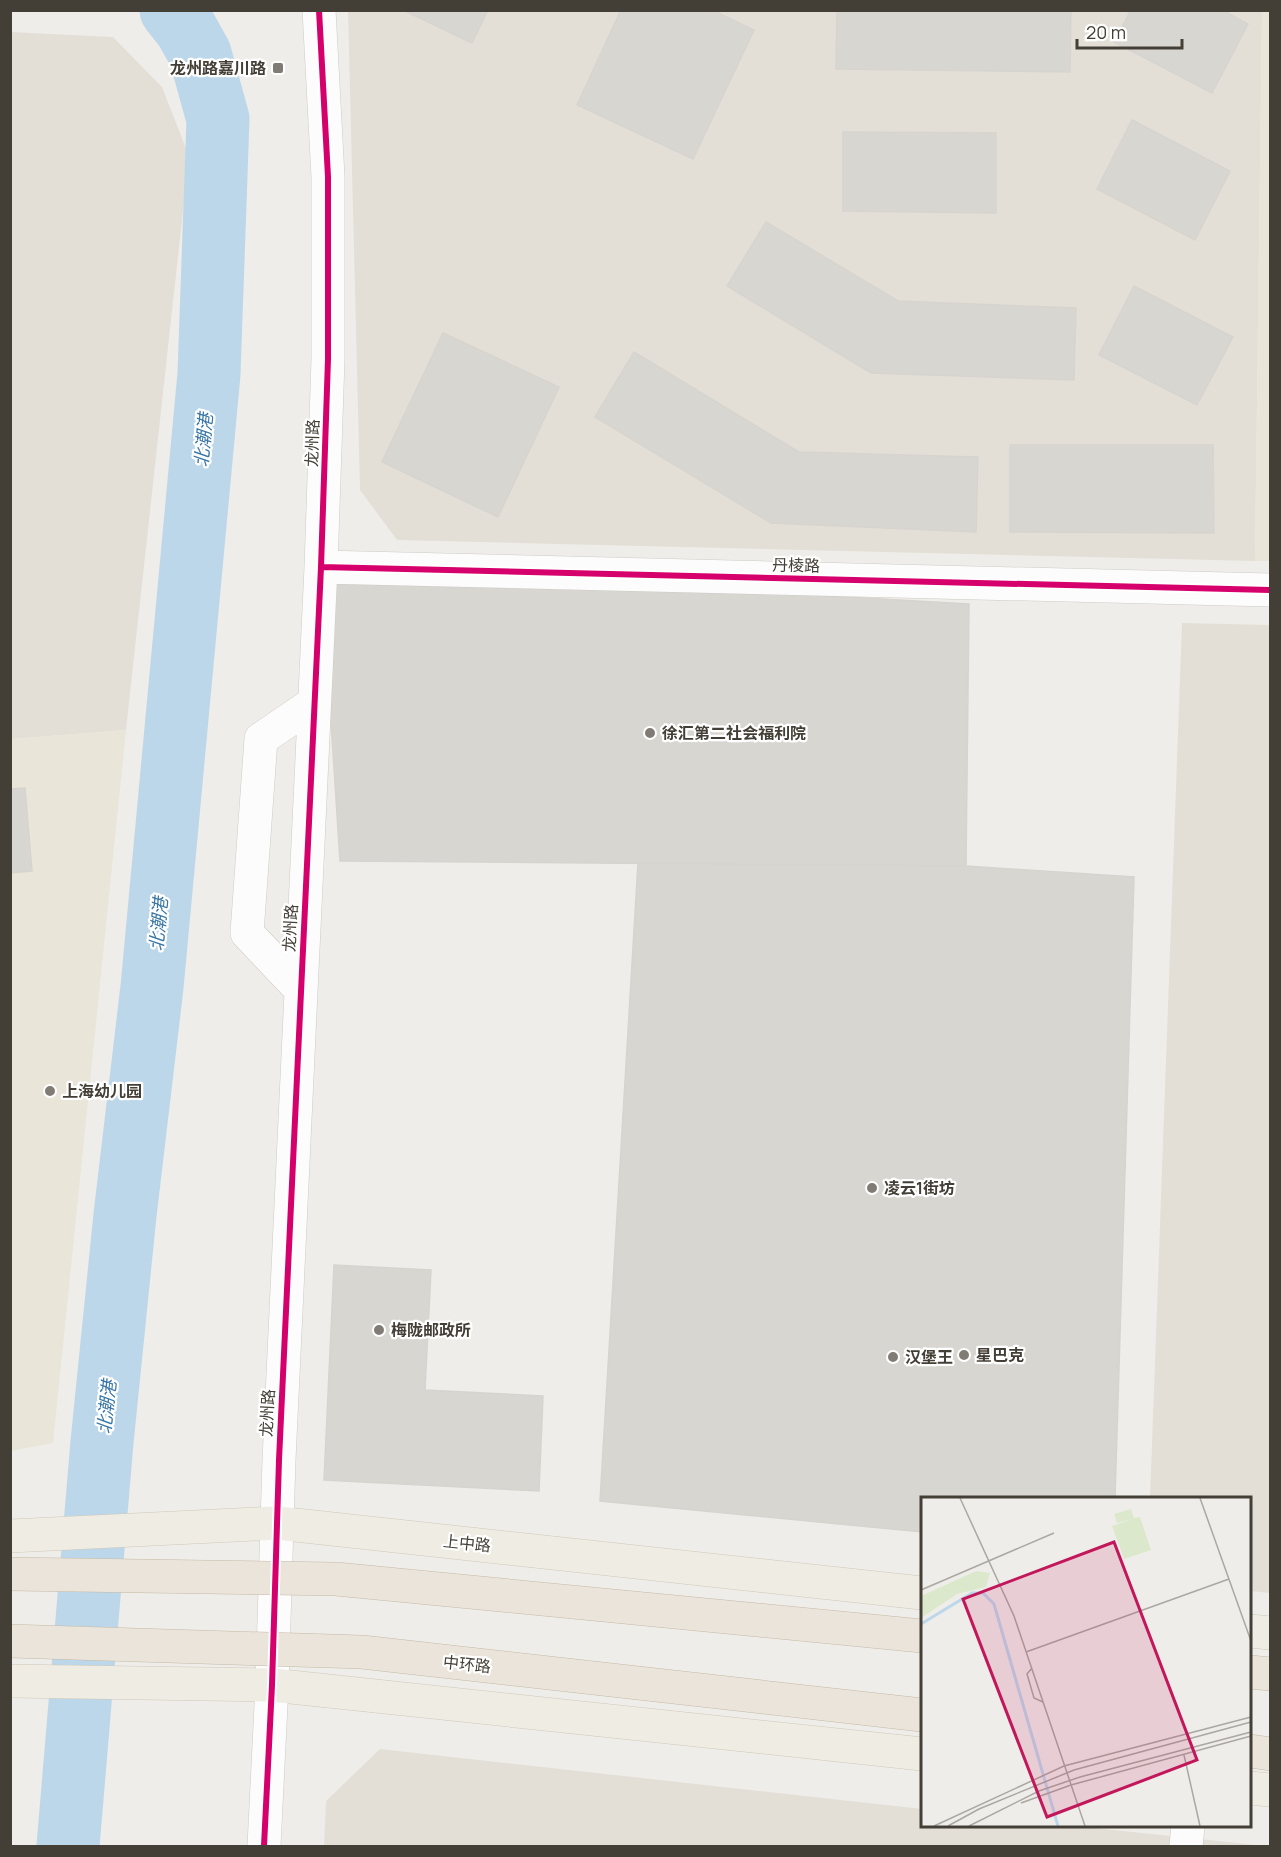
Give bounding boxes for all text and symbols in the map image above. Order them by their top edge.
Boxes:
scale bar [1077,12,1182,50]
text: 20 m [1086,20,1126,44]
place label: 龙州路嘉川路 [170,57,266,79]
marker: 龙州路嘉川路 [271,61,285,75]
water label: 北潮港 [189,409,218,468]
street label: 龙州路 [300,419,324,467]
street label: 丹棱路 [772,554,820,576]
place label: 徐汇第二社会福利院 [662,722,806,744]
marker: 徐汇第二社会福利院 [643,726,657,740]
water label: 北潮港 [144,893,173,952]
street label: 龙州路 [278,903,302,953]
place label: 上海幼儿园 [62,1080,142,1102]
marker: 上海幼儿园 [43,1084,57,1098]
place label: 凌云1街坊 [884,1177,955,1199]
marker: 凌云1街坊 [865,1181,879,1195]
place label: 梅陇邮政所 [391,1319,471,1341]
marker: 梅陇邮政所 [372,1323,386,1337]
place label: 星巴克 [976,1344,1024,1366]
place label: 汉堡王 [905,1346,953,1368]
marker: 星巴克 [957,1348,971,1362]
marker: 汉堡王 [886,1350,900,1364]
water label: 北潮港 [91,1376,121,1435]
street label: 龙州路 [255,1388,279,1438]
inset map [921,1497,1251,1827]
street label: 上中路 [442,1530,492,1556]
street label: 中环路 [442,1651,492,1677]

